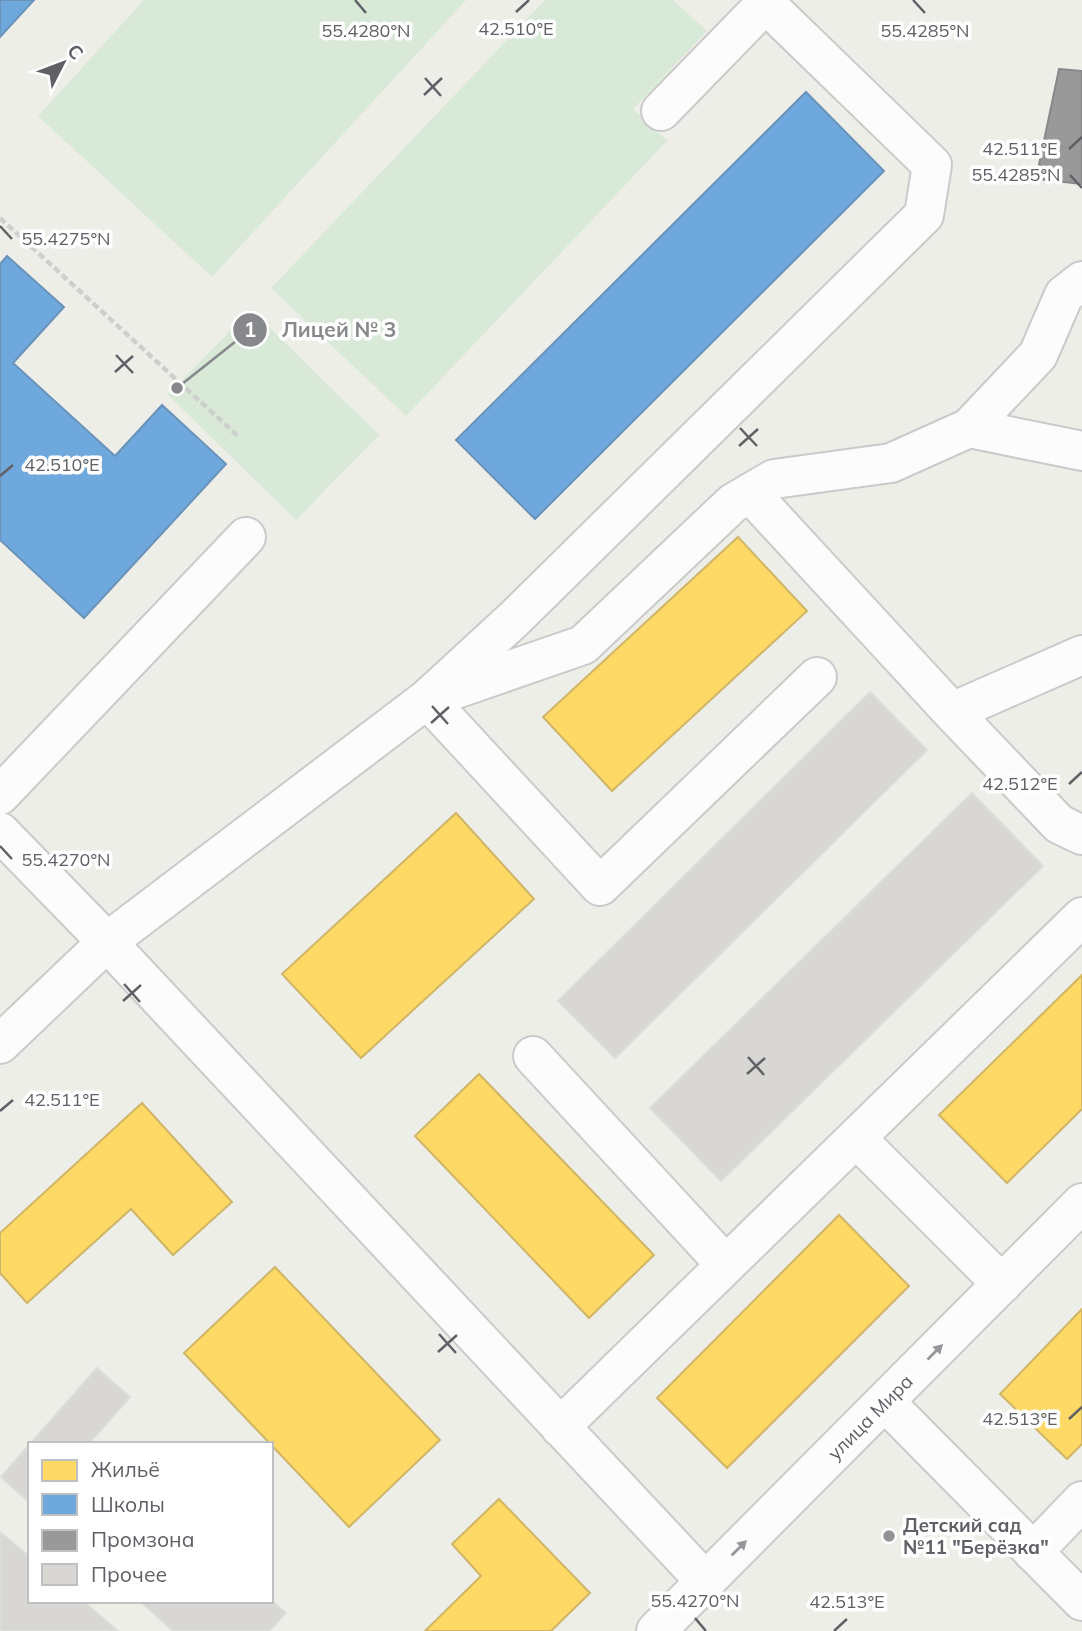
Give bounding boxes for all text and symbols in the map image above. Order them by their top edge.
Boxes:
text: 42.510°E [478,17,554,40]
text: 55.4280°N [321,19,411,42]
text: 55.4285°N [880,19,970,42]
north arrow [28,28,98,98]
text: С [62,39,89,64]
text: 42.511°E [982,137,1058,160]
text: 55.4285°N [971,163,1061,186]
text: 55.4275°N [21,227,111,250]
callout: Лицей № 3 [233,309,410,351]
text: 1 [244,316,256,342]
text: Лицей № 3 [282,316,396,342]
text: 42.510°E [24,453,100,476]
text: 42.512°E [982,772,1058,795]
text: 55.4270°N [21,848,111,871]
text: 42.511°E [24,1088,100,1111]
one-way arrow [926,1344,942,1361]
street label: улица Мира [822,1369,918,1465]
text: 42.513°E [982,1407,1058,1430]
legend [28,1442,273,1603]
text: Жильё [91,1456,160,1482]
text: Школы [91,1491,165,1517]
place label: Детский сад №11 "Берёзка" [903,1513,1049,1559]
text: Промзона [91,1526,194,1552]
marker: Детский сад №11 "Берёзка" [881,1528,897,1544]
one-way arrow [730,1540,747,1556]
text: Прочее [91,1561,167,1587]
text: 55.4270°N [650,1589,740,1612]
text: 42.513°E [809,1590,885,1613]

